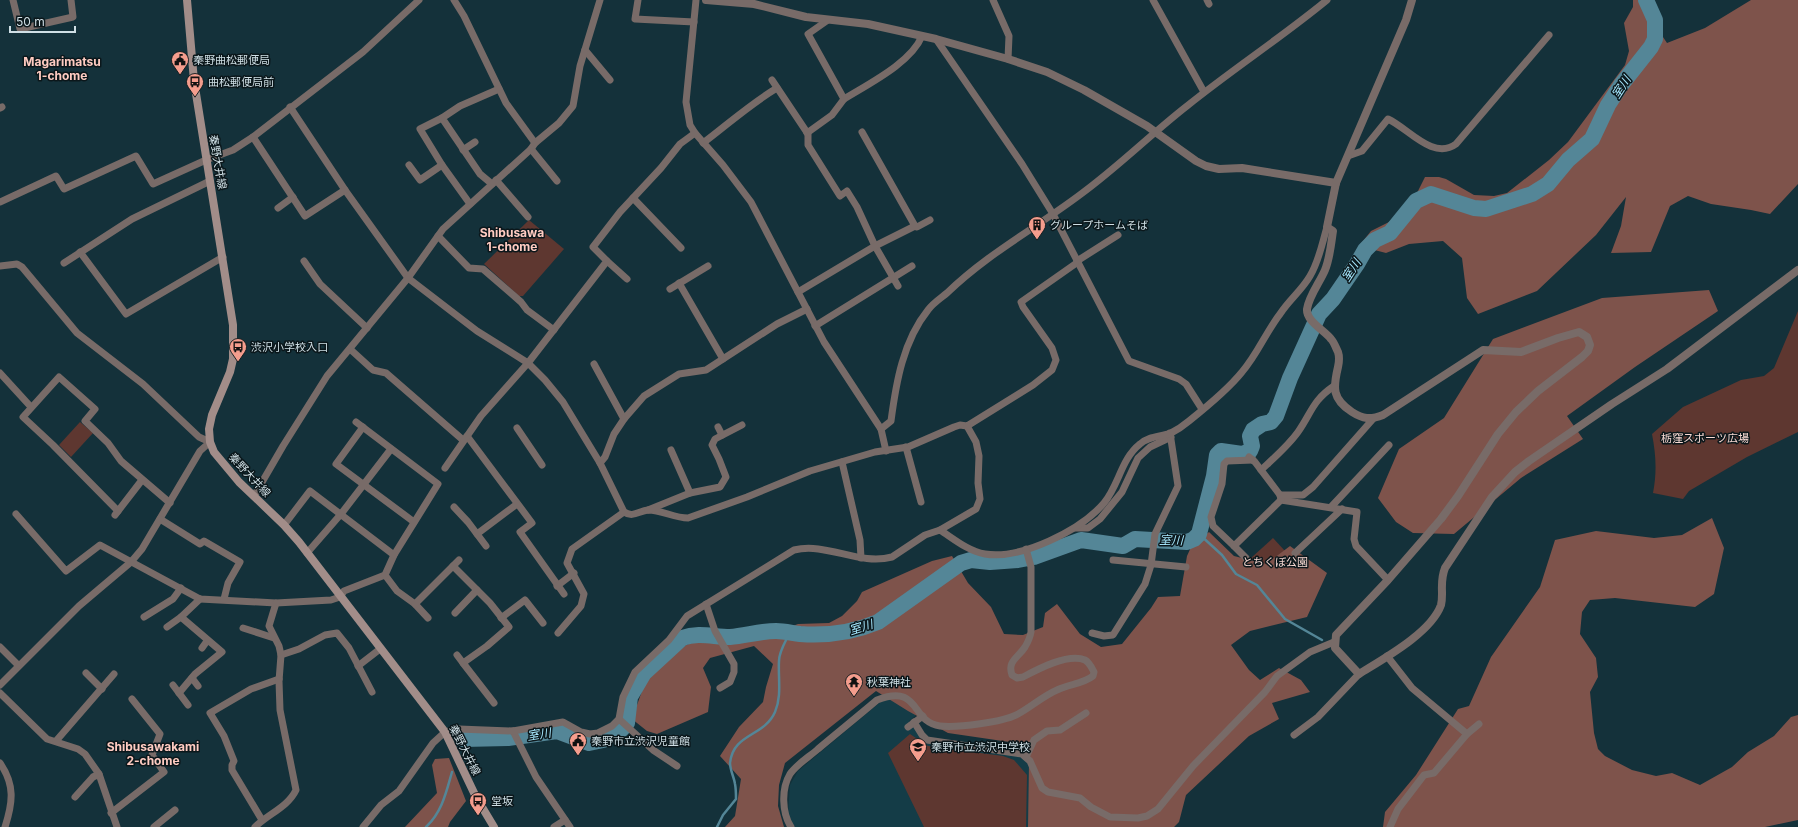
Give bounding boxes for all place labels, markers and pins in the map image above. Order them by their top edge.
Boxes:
public building icon: 秦野曲松郵便局 [170,50,190,75]
place label: 秦野曲松郵便局 [193,53,270,67]
bus stop icon: 曲松郵便局前 [185,72,205,97]
place label: 曲松郵便局前 [208,75,274,89]
building icon: グループホームそば [1027,215,1047,240]
place label: グループホームそば [1050,218,1148,232]
bus stop icon: 渋沢小学校入口 [228,337,248,362]
place label: 渋沢小学校入口 [251,340,328,354]
temple icon: 秋葉神社 [844,672,864,697]
place label: 秋葉神社 [867,675,911,689]
public building icon: 秦野市立渋沢児童館 [568,731,588,756]
place label: 秦野市立渋沢児童館 [591,734,690,748]
school or university icon: 秦野市立渋沢中学校 [908,737,928,762]
place label: 秦野市立渋沢中学校 [931,740,1030,754]
bus stop icon: 堂坂 [468,791,488,816]
place label: 堂坂 [491,794,513,808]

